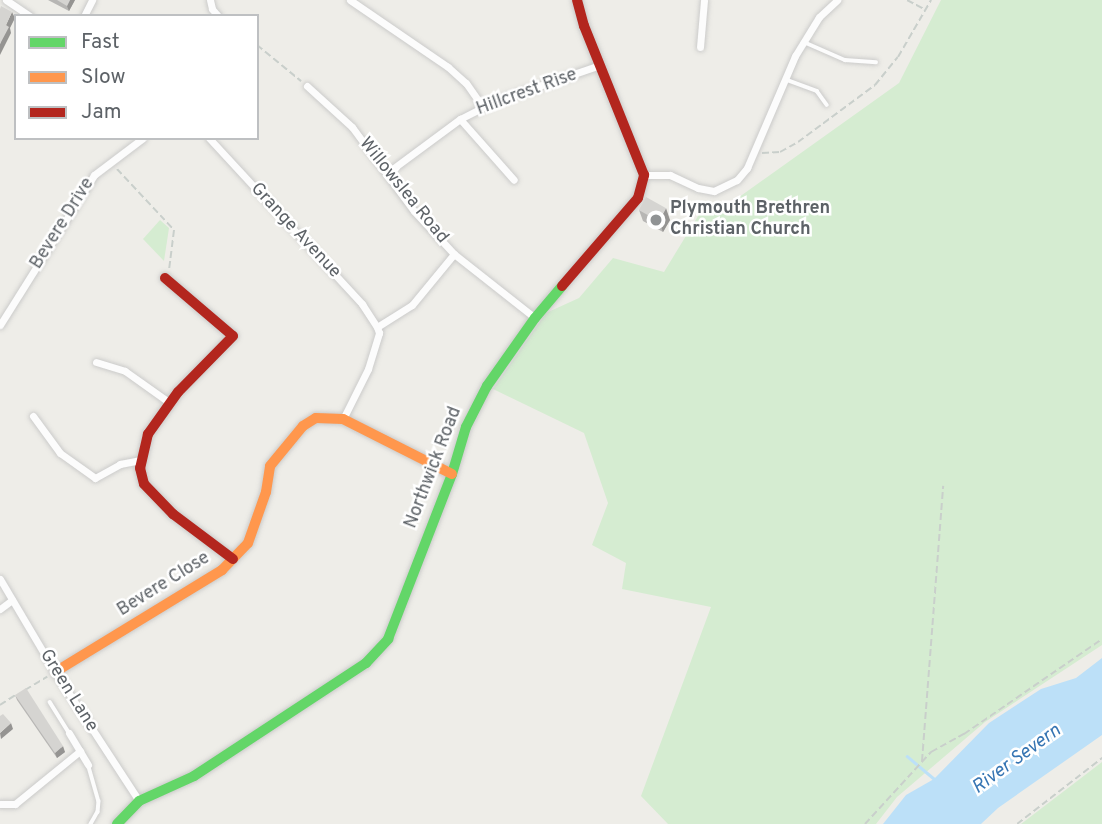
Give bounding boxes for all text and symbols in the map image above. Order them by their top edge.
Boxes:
legend [14,14,259,140]
text: Fast [81,29,120,56]
text: Slow [81,64,126,91]
street label: Hillcrest Rise [474,65,580,121]
text: Jam [81,99,122,126]
street label: Willowslea Road [354,134,452,248]
street label: Bevere Drive [26,174,100,274]
street label: Grange Avenue [245,179,345,283]
place label: Plymouth Brethren Christian Church [670,199,830,242]
marker: Plymouth Brethren Christian Church [648,212,664,228]
street label: Northwick Road [401,404,467,532]
street label: Bevere Close [114,548,214,622]
street label: Green Lane [34,646,102,736]
water label: River Severn [968,720,1066,800]

